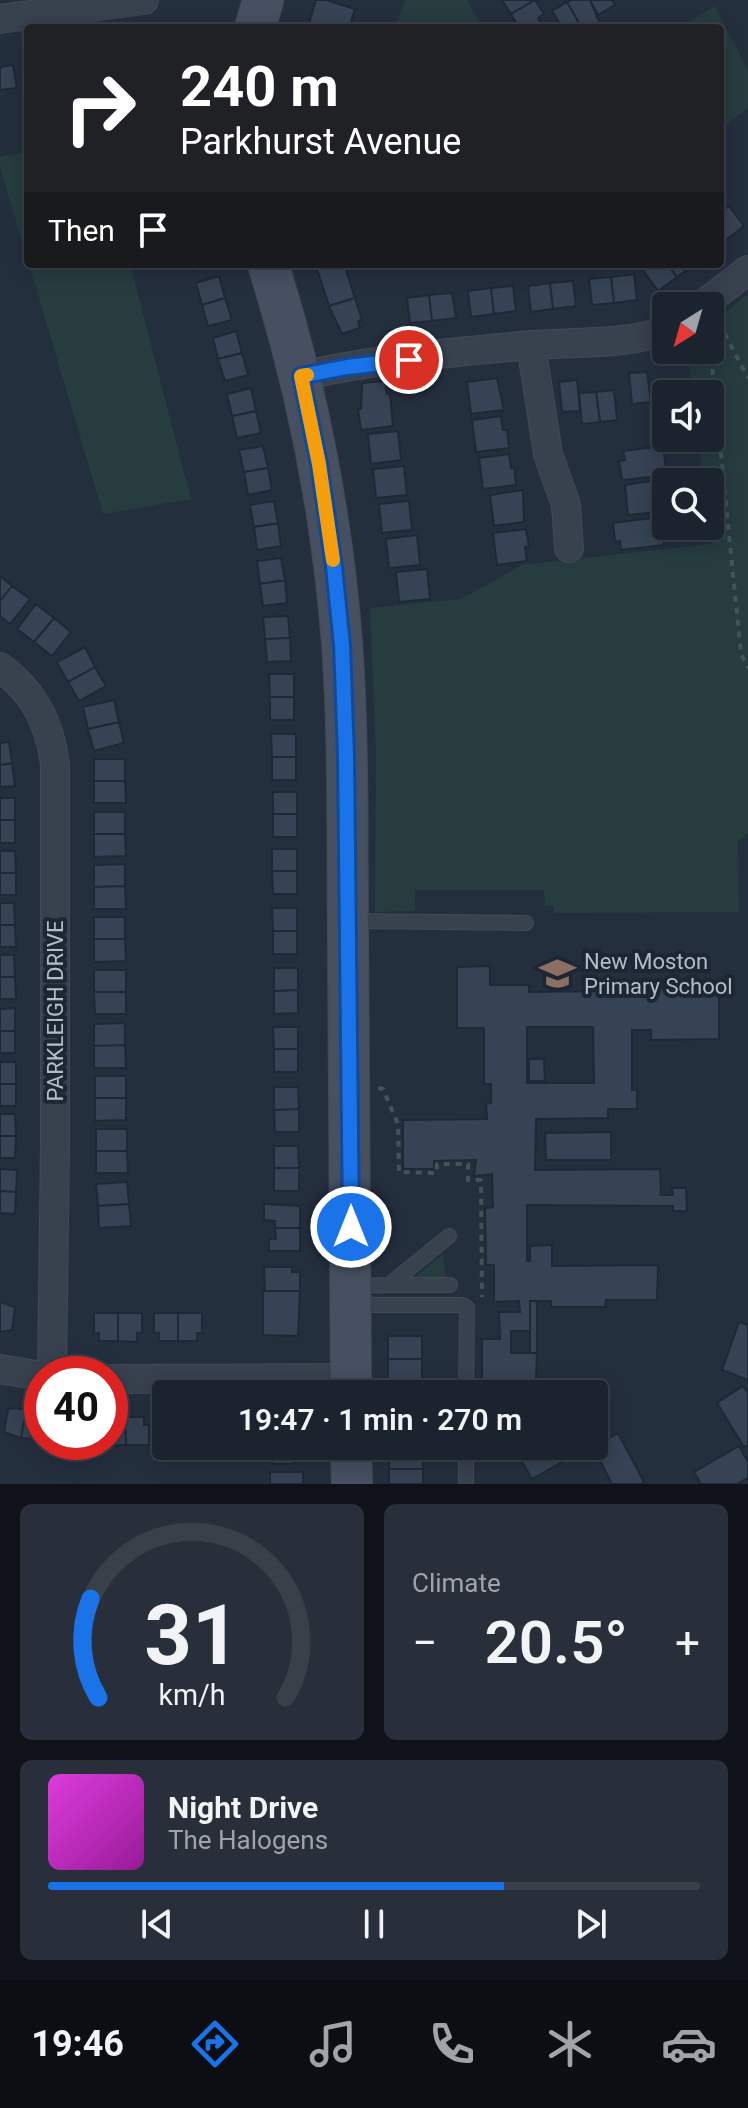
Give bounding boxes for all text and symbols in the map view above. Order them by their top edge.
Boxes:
text: 240 m [180,54,339,120]
icon: right [48,56,152,160]
text: Parkhurst Avenue [180,121,461,163]
icon: arrive [131,208,175,252]
text: Then [48,213,115,248]
north arrow [652,292,724,364]
map controls [652,292,724,540]
pin [375,326,443,394]
icon: arrive [387,338,431,382]
button: sound [652,380,724,452]
button: search [652,468,724,540]
street label: PARKLEIGH DRIVE [43,920,68,1102]
place label: New Moston Primary School [584,949,733,999]
school or university icon: New Moston Primary School [539,955,577,993]
position arrow [309,1185,393,1269]
speed limit sign: 40 [24,1356,128,1460]
text: 19:47 · 1 min · 270 m [238,1402,522,1437]
text: Climate [412,1568,501,1598]
text: 31 [144,1587,240,1684]
text: 20.5° [485,1607,628,1678]
text: − [412,1617,437,1669]
text: + [675,1617,700,1669]
text: km/h [158,1678,226,1712]
text: Night Drive [168,1790,318,1825]
text: The Halogens [168,1825,328,1855]
icon: previous [135,1902,179,1946]
icon: pause [352,1902,396,1946]
icon: next [569,1902,613,1946]
icon: directions [187,2016,243,2072]
icon: music [305,2016,361,2072]
icon: phone [424,2016,480,2072]
icon: climate [542,2016,598,2072]
icon: car [661,2016,717,2072]
text: 19:46 [31,2023,124,2065]

